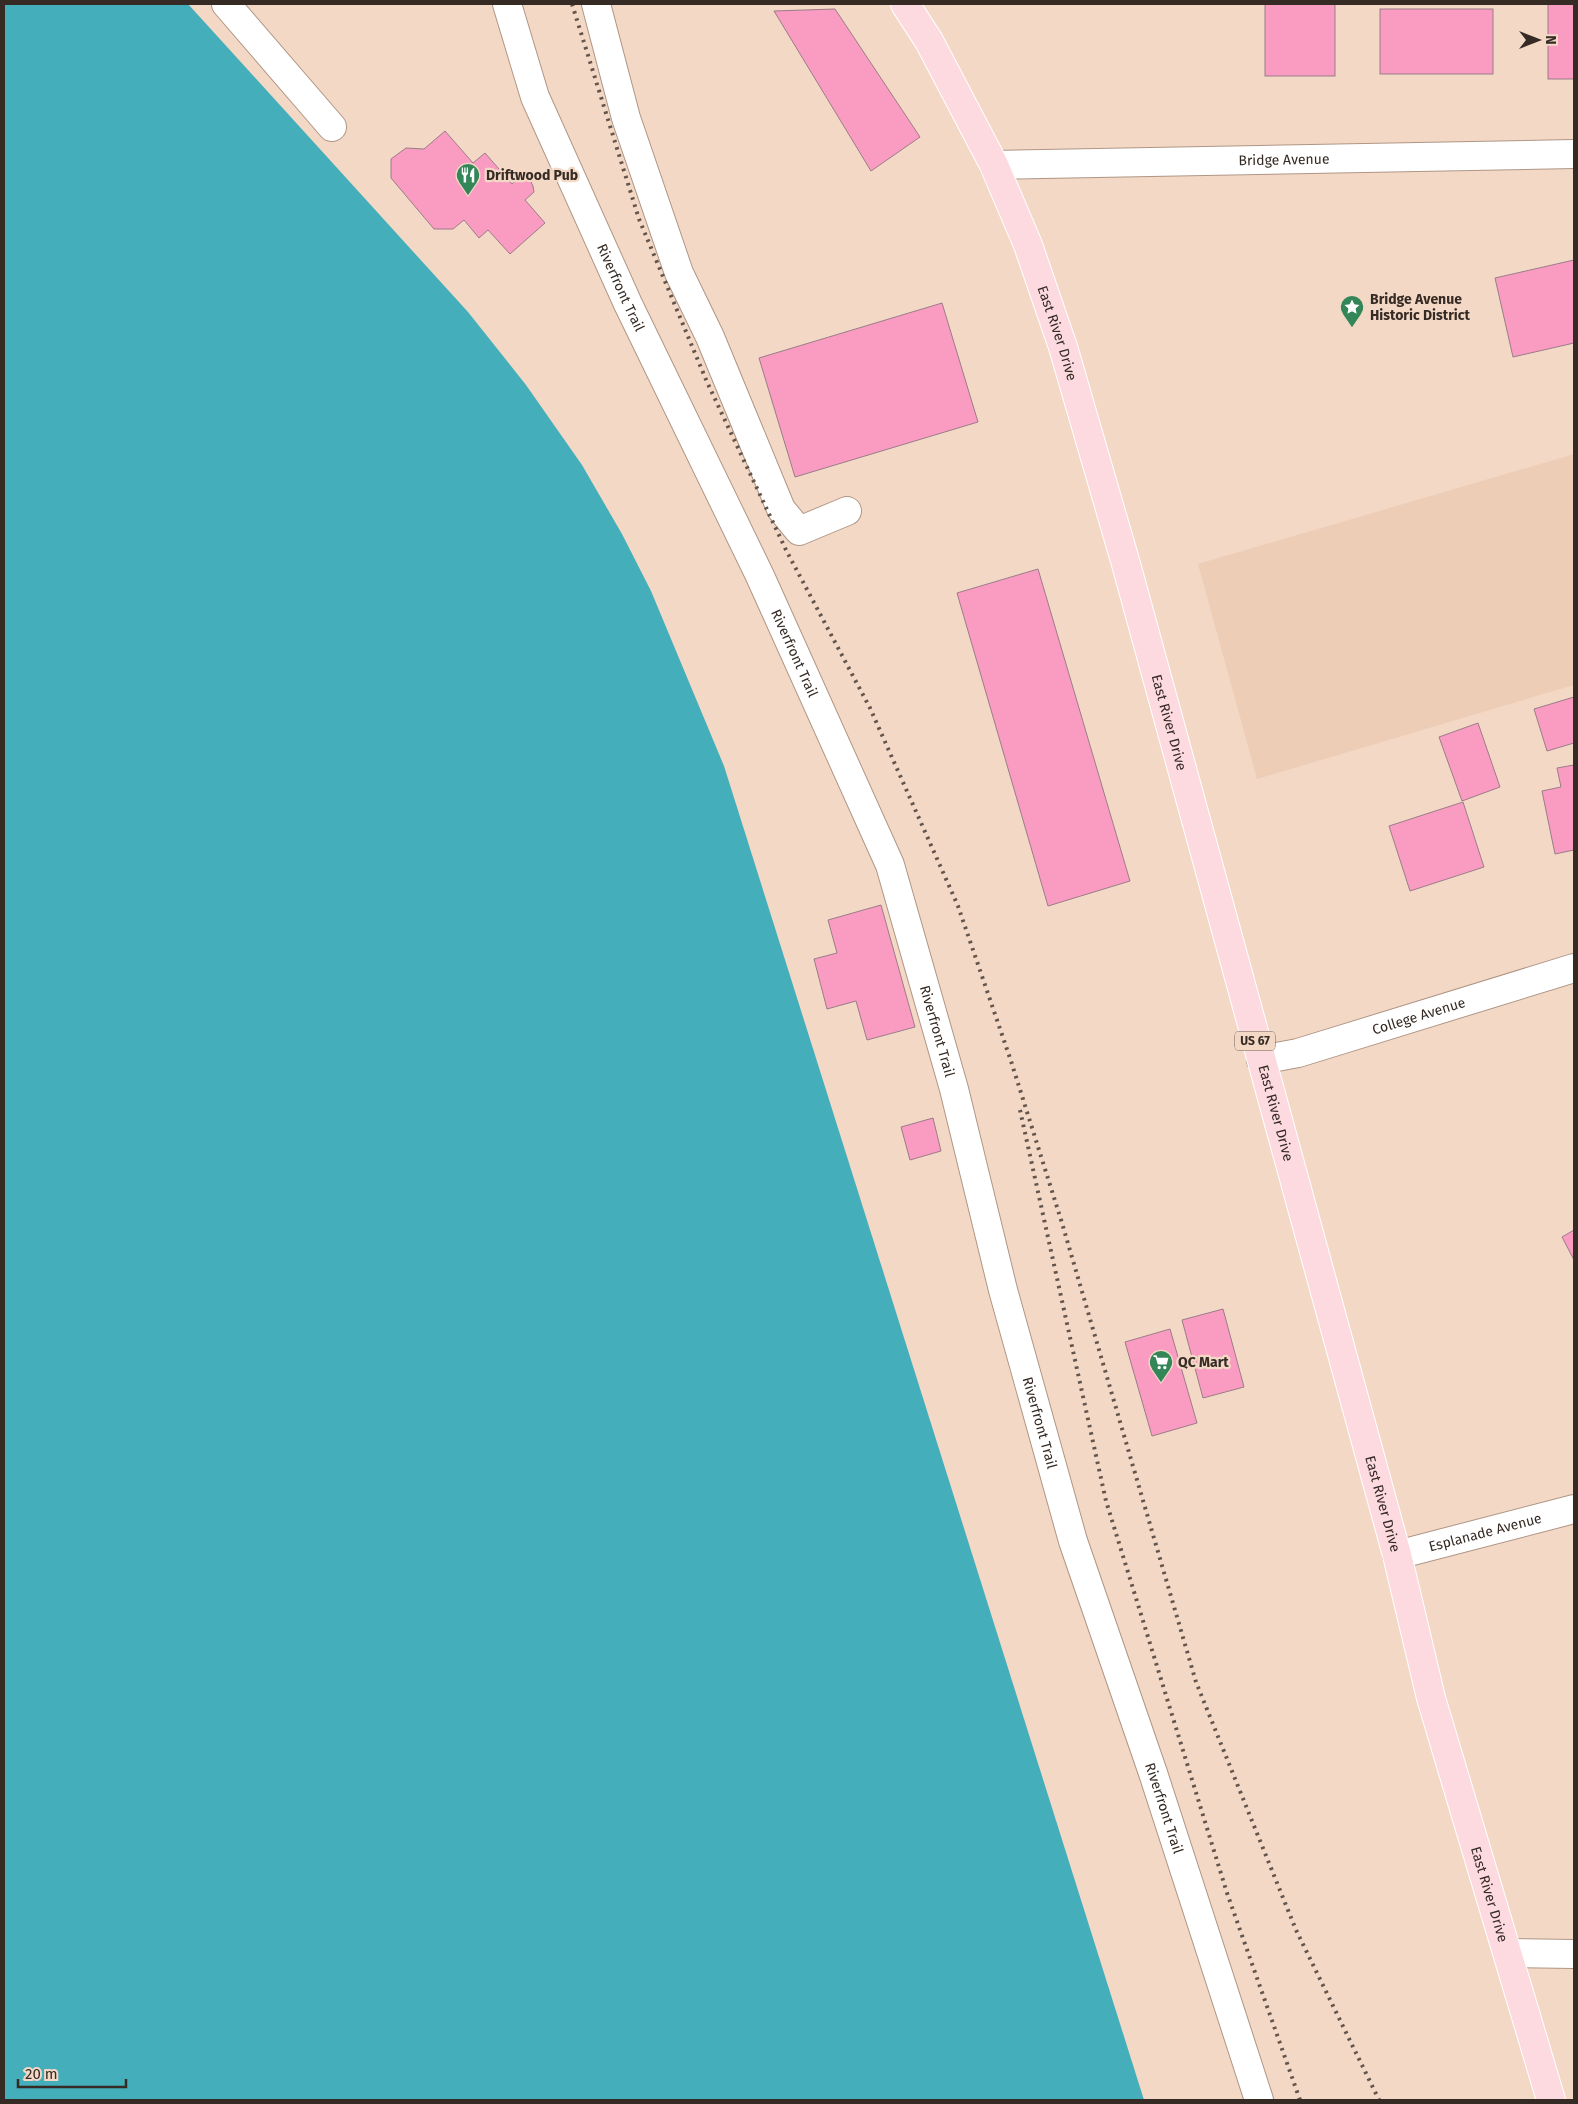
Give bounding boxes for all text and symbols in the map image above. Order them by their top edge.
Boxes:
north arrow [1513,15,1563,65]
text: N [1542,35,1559,45]
street label: Bridge Avenue [1238,151,1330,169]
restaurant icon: Driftwood Pub [455,162,481,196]
place label: Driftwood Pub [486,167,578,184]
street label: Riverfront Trail [593,241,648,334]
street label: East River Drive [1034,283,1080,383]
place label: Bridge Avenue Historic District [1370,291,1470,324]
place icon: Bridge Avenue Historic District [1339,294,1365,328]
street label: Riverfront Trail [767,607,821,700]
street label: East River Drive [1148,672,1190,773]
street label: Riverfront Trail [916,983,958,1079]
street label: College Avenue [1370,994,1468,1039]
road number: US 67 [1235,1032,1275,1050]
street label: East River Drive [1254,1063,1297,1163]
supermarket icon: QC Mart [1148,1349,1174,1383]
place label: QC Mart [1178,1354,1229,1371]
street label: Riverfront Trail [1019,1375,1060,1471]
street label: East River Drive [1361,1454,1404,1554]
street label: Esplanade Avenue [1427,1510,1544,1555]
street label: Riverfront Trail [1141,1761,1187,1856]
street label: East River Drive [1467,1844,1511,1944]
scale bar [18,2056,125,2088]
text: 20 m [25,2065,58,2083]

